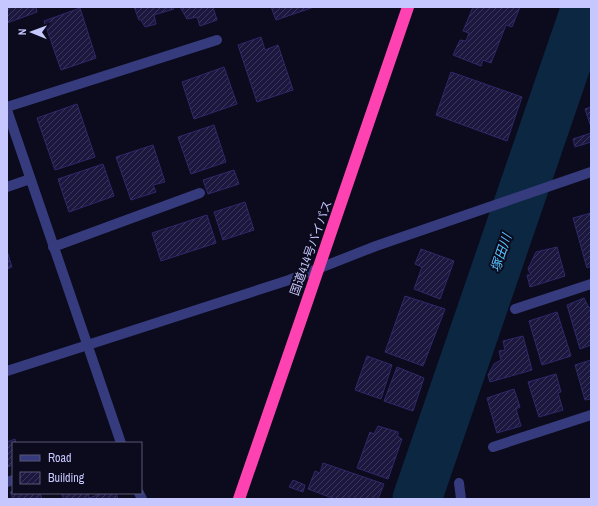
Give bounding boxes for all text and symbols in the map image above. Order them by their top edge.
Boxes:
north arrow [12,12,52,52]
text: N [15,28,29,35]
street label: 国道414号バイパス [286,198,336,298]
water label: 塚田川 [487,230,516,274]
legend [12,442,142,494]
text: Road [48,450,72,466]
text: Building [48,470,85,486]

